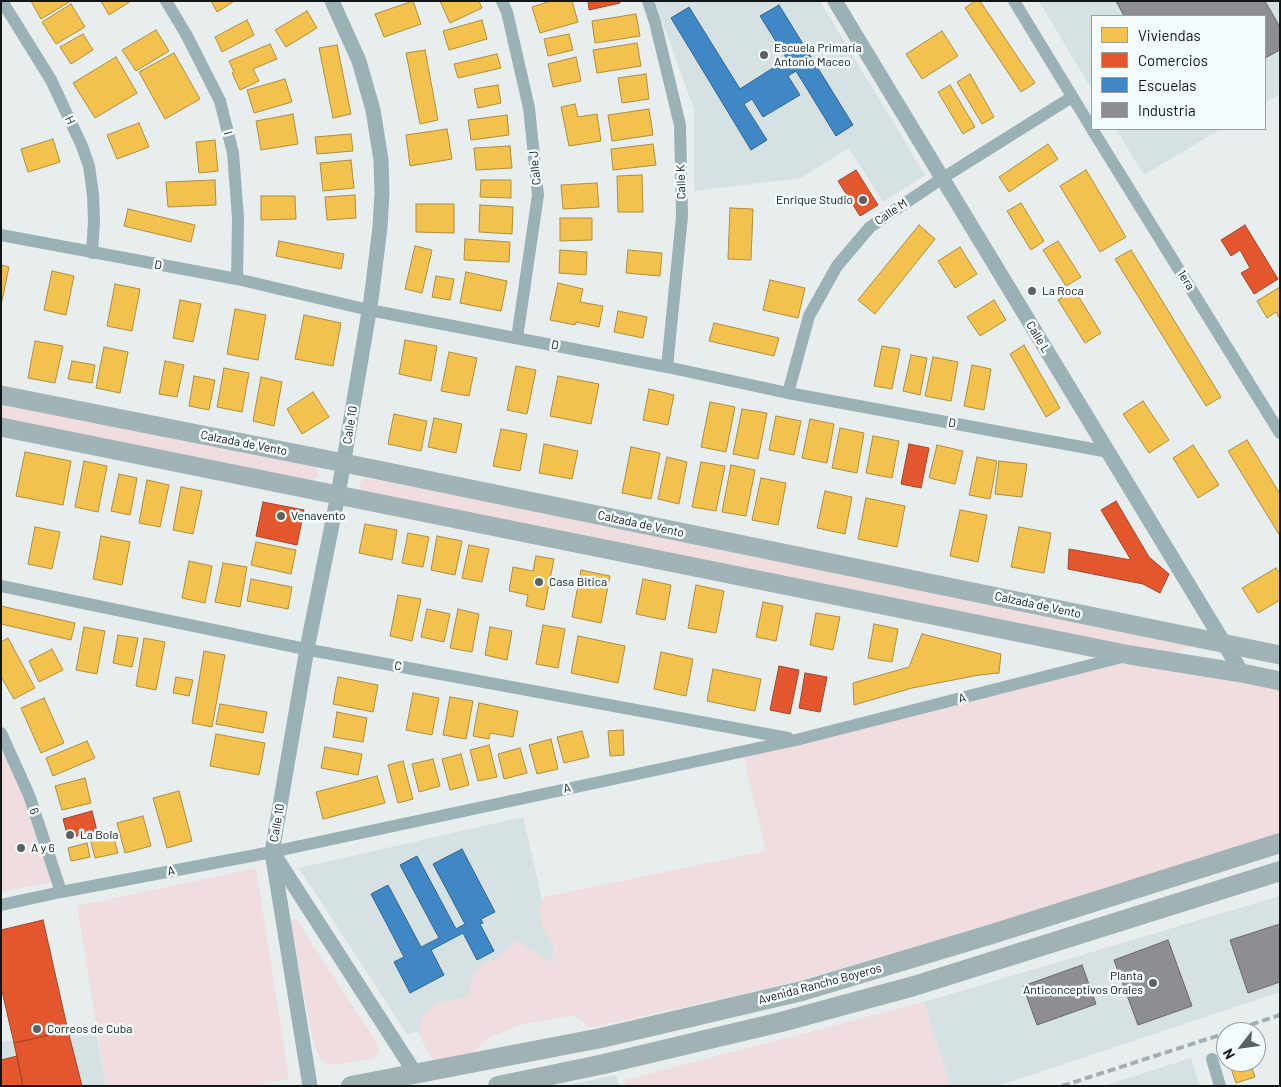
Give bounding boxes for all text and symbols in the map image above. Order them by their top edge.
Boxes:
legend [1091,15,1266,130]
text: Viviendas [1138,26,1201,44]
place label: Escuela Primaria Antonio Maceo [774,41,862,69]
marker: Escuela Primaria Antonio Maceo [758,49,770,61]
text: Comercios [1138,51,1208,69]
text: Escuelas [1138,76,1196,94]
text: Industria [1138,101,1196,119]
street label: H [62,113,78,127]
street label: I [221,130,235,136]
street label: Calle J [526,150,544,186]
street label: Calle K [673,164,689,200]
place label: Enrique Studio [776,193,853,207]
marker: Enrique Studio [857,194,869,206]
street label: Calle M [872,196,910,228]
street label: D [153,257,163,273]
street label: 1era [1174,267,1198,293]
place label: La Roca [1042,284,1084,298]
marker: La Roca [1026,285,1038,297]
street label: Calle L [1023,319,1053,355]
street label: D [550,337,560,353]
street label: Calle 10 [340,405,360,445]
street label: D [947,415,957,431]
street label: Calzada de Vento [199,428,289,458]
street label: Calzada de Vento [596,508,686,540]
place label: Venavento [291,509,345,523]
marker: Venavento [275,510,287,522]
place label: Casa Bitica [549,575,607,589]
marker: Casa Bitica [533,576,545,588]
street label: Calzada de Vento [993,589,1083,621]
street label: C [393,658,403,674]
street label: A [957,690,967,706]
street label: A [562,780,572,796]
street label: Calle 10 [267,803,287,843]
street label: 6 [26,806,42,816]
place label: La Bola [80,828,118,842]
marker: La Bola [64,829,76,841]
place label: A y 6 [31,841,55,855]
marker: A y 6 [15,842,27,854]
street label: A [166,863,176,879]
street label: Avenida Rancho Boyeros [757,961,883,1007]
place label: Planta Anticonceptivos Orales [1023,969,1143,997]
marker: Planta Anticonceptivos Orales [1147,977,1159,989]
place label: Correos de Cuba [47,1022,132,1036]
north arrow [1216,1022,1266,1072]
marker: Correos de Cuba [31,1023,43,1035]
text: N [1219,1046,1238,1063]

